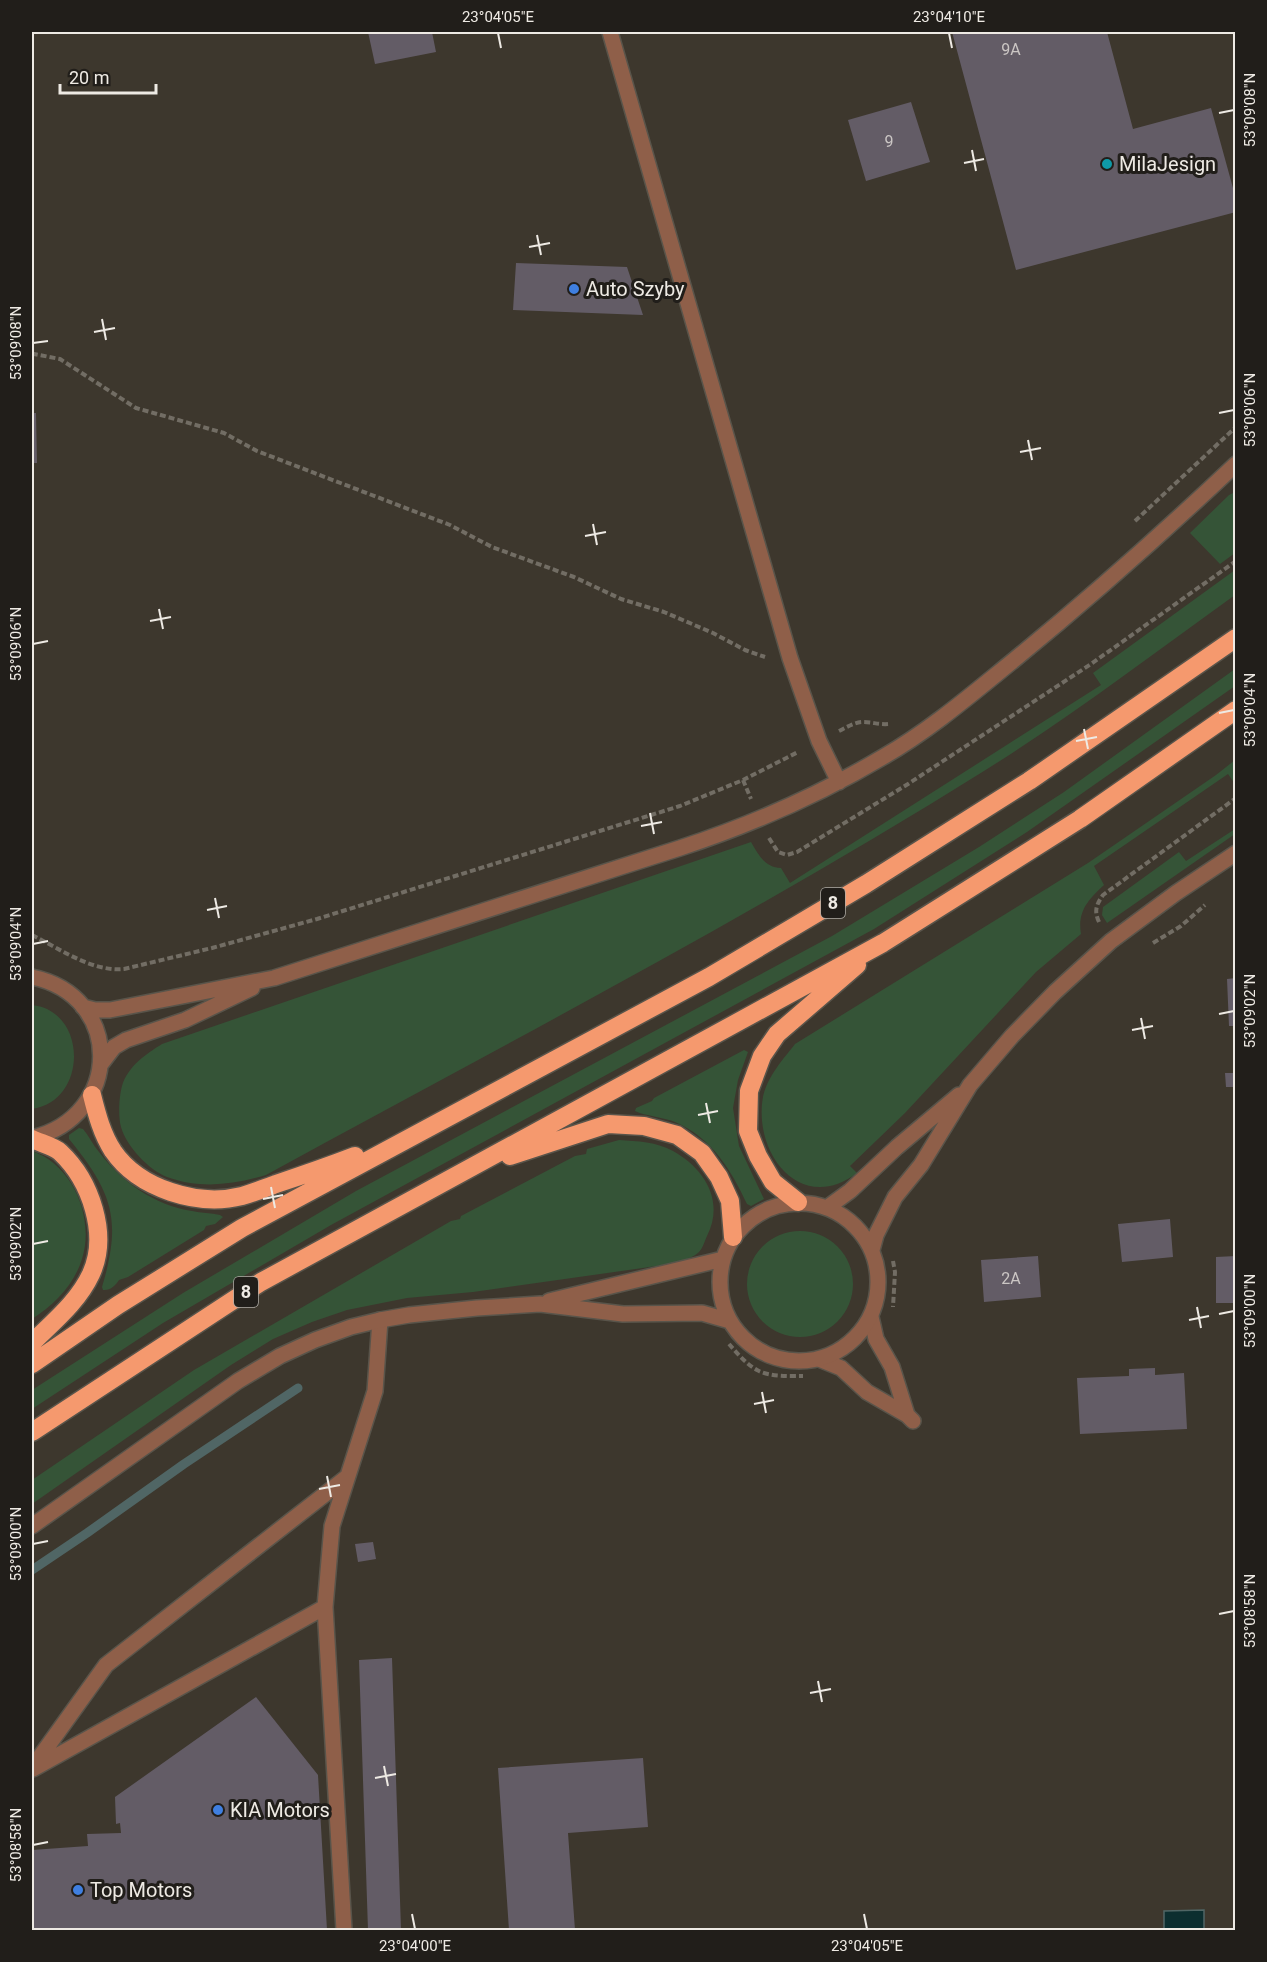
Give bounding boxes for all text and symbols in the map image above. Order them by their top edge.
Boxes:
text: 23°04'05"E [462,8,535,26]
text: 23°04'10"E [913,8,986,26]
house number: 9A [1001,40,1021,59]
scale bar [60,57,156,95]
text: 20 m [69,67,109,88]
text: 53°09'08"N [1241,73,1259,147]
house number: 9 [885,132,894,151]
place label: MilaJesign [1119,152,1216,176]
marker: MilaJesign [1100,157,1114,171]
place label: Auto Szyby [586,277,685,301]
marker: Auto Szyby [567,282,581,296]
text: 53°09'08"N [7,306,25,380]
text: 53°09'06"N [1241,373,1259,447]
text: 53°09'06"N [7,607,25,681]
text: 53°09'04"N [1241,673,1259,747]
road number: 8 [821,888,845,918]
text: 53°09'04"N [7,907,25,981]
text: 53°09'02"N [1241,974,1259,1048]
text: 53°09'02"N [7,1207,25,1281]
house number: 2A [1001,1269,1021,1288]
text: 53°09'00"N [1241,1274,1259,1348]
road number: 8 [234,1277,258,1307]
text: 53°09'00"N [7,1507,25,1581]
text: 53°08'58"N [1241,1574,1259,1648]
place label: KIA Motors [230,1798,330,1822]
marker: KIA Motors [211,1803,225,1817]
text: 53°08'58"N [7,1808,25,1882]
place label: Top Motors [90,1878,192,1902]
marker: Top Motors [71,1883,85,1897]
text: 23°04'00"E [379,1937,452,1955]
text: 23°04'05"E [831,1937,904,1955]

